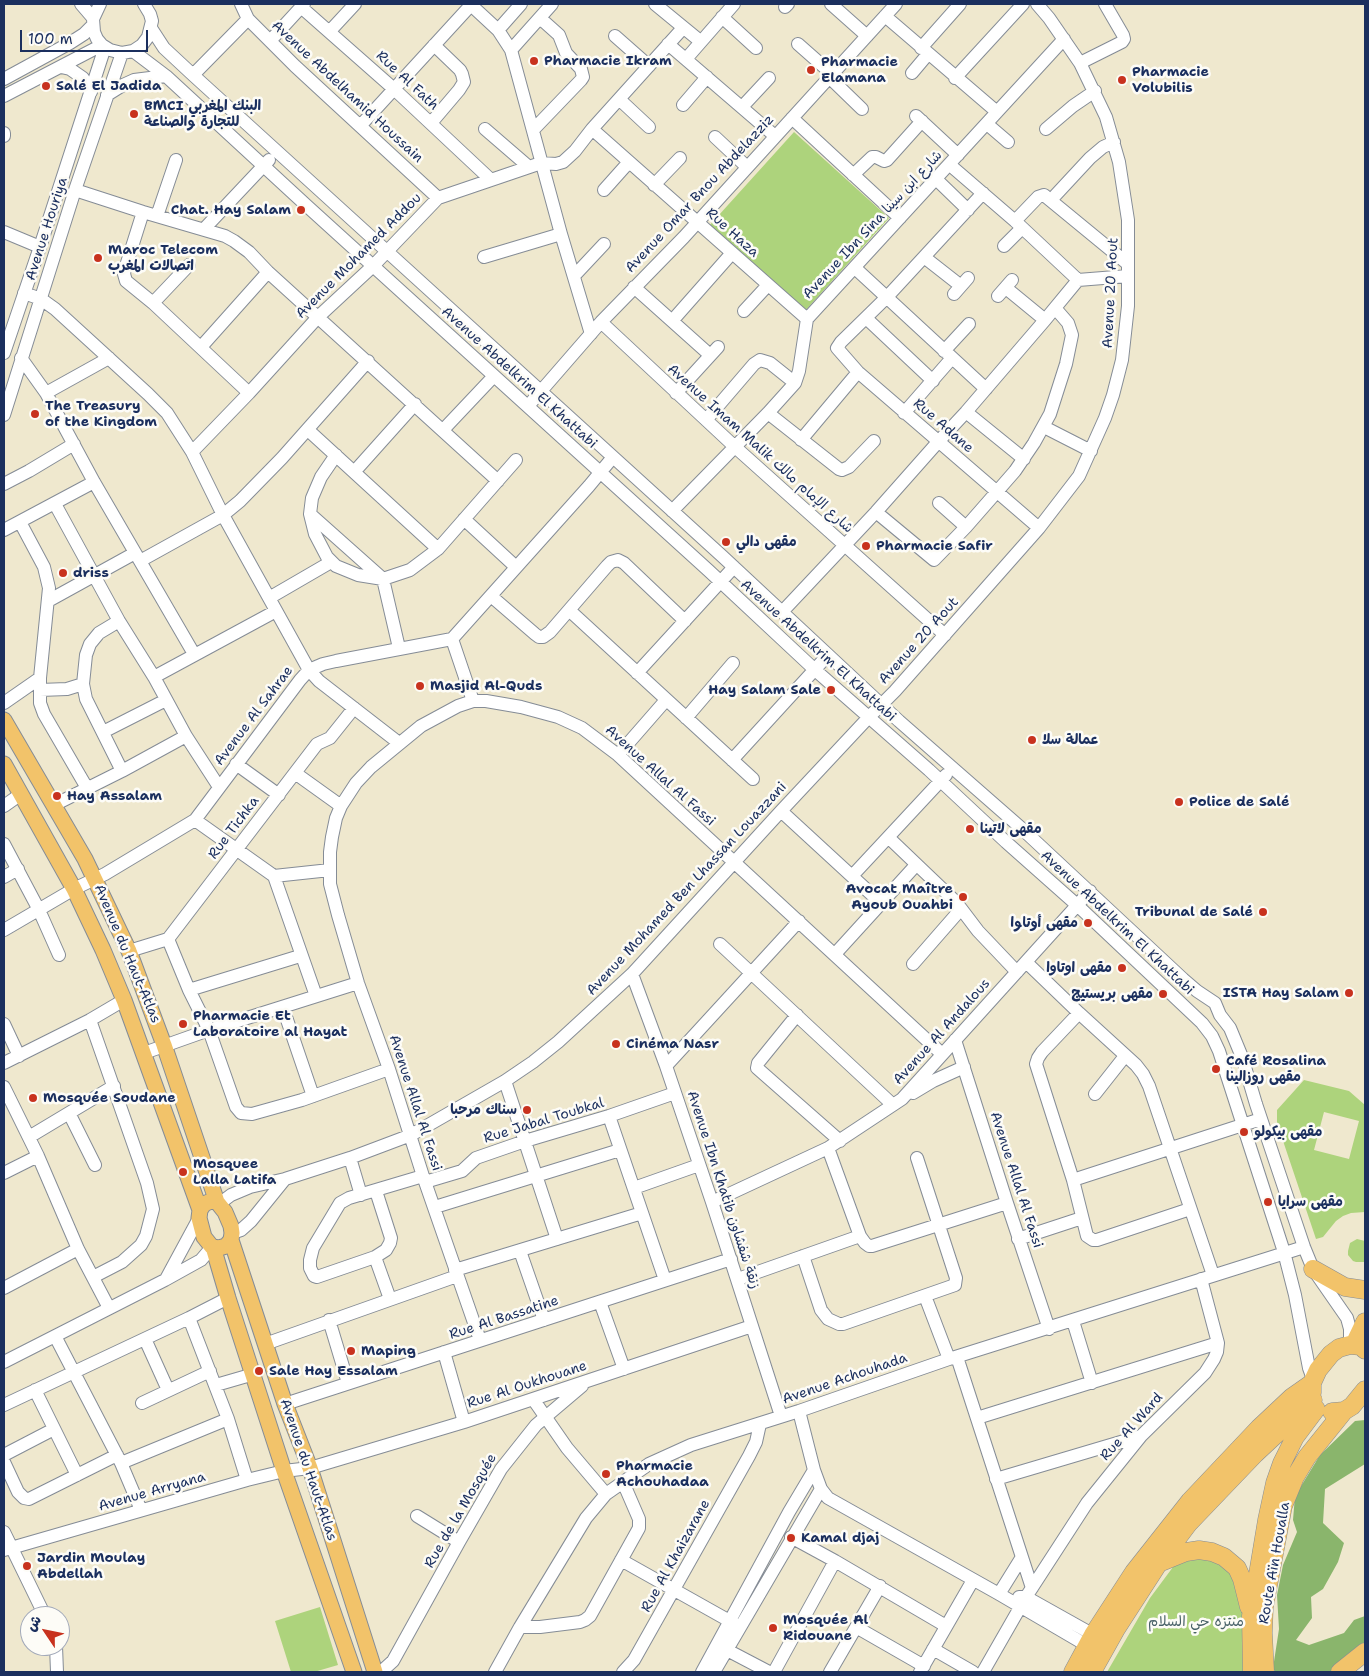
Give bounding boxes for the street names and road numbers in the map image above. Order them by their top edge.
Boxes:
street label: Avenue Abdelhamid Houssain [268,17,426,167]
street label: Rue Al Fath [372,48,442,114]
street label: Avenue Omar Bnou Abdelazziz [622,111,778,277]
street label: Avenue Ibn Sina شارع ابن سينا [800,147,946,303]
street label: Avenue Houriya [22,175,72,283]
street label: Avenue Mohamed Addou [293,190,425,322]
street label: Rue Haza [702,205,762,261]
street label: Avenue 20 Aout [1100,237,1122,349]
street label: Avenue Abdelkrim El Khattabi [438,304,600,452]
street label: Avenue Imam Malik شارع الإمام مالك [664,361,856,537]
street label: Rue Adane [909,395,977,457]
street label: Avenue Abdelkrim El Khattabi [737,577,899,725]
street label: Avenue 20 Aout [876,594,962,688]
street label: Avenue Al Sahrae [211,663,297,769]
street label: Avenue Allal Al Fassi [601,722,719,830]
street label: Avenue Mohamed Ben Lhassan Louazzani [583,779,791,999]
street label: Rue Tichka [205,793,263,863]
street label: Avenue Abdelkrim El Khattabi [1037,847,1197,999]
street label: Avenue du Haut-Atlas [90,882,164,1026]
street label: Avenue Al Andalous [890,976,994,1088]
street label: Avenue Allal Al Fassi [385,1033,445,1173]
street label: Avenue Ibn Khatib زنقة شفشاون [683,1089,763,1291]
street label: Rue Jabal Toubkal [482,1095,606,1147]
street label: Avenue Allal Al Fassi [986,1110,1046,1250]
street label: Rue Al Bassatine [447,1292,561,1344]
street label: Avenue Achouhada [780,1350,910,1408]
street label: Rue Al Oukhouane [465,1358,589,1412]
street label: Rue Al Ward [1097,1390,1167,1464]
street label: Avenue du Haut-Atlas [276,1397,340,1543]
street label: Rue de la Mosquée [421,1451,501,1571]
street label: Avenue Arryana [97,1469,207,1515]
street label: Rue Al Khaizarane [638,1497,714,1615]
street label: Route Aïn Houalla [1256,1501,1294,1625]

